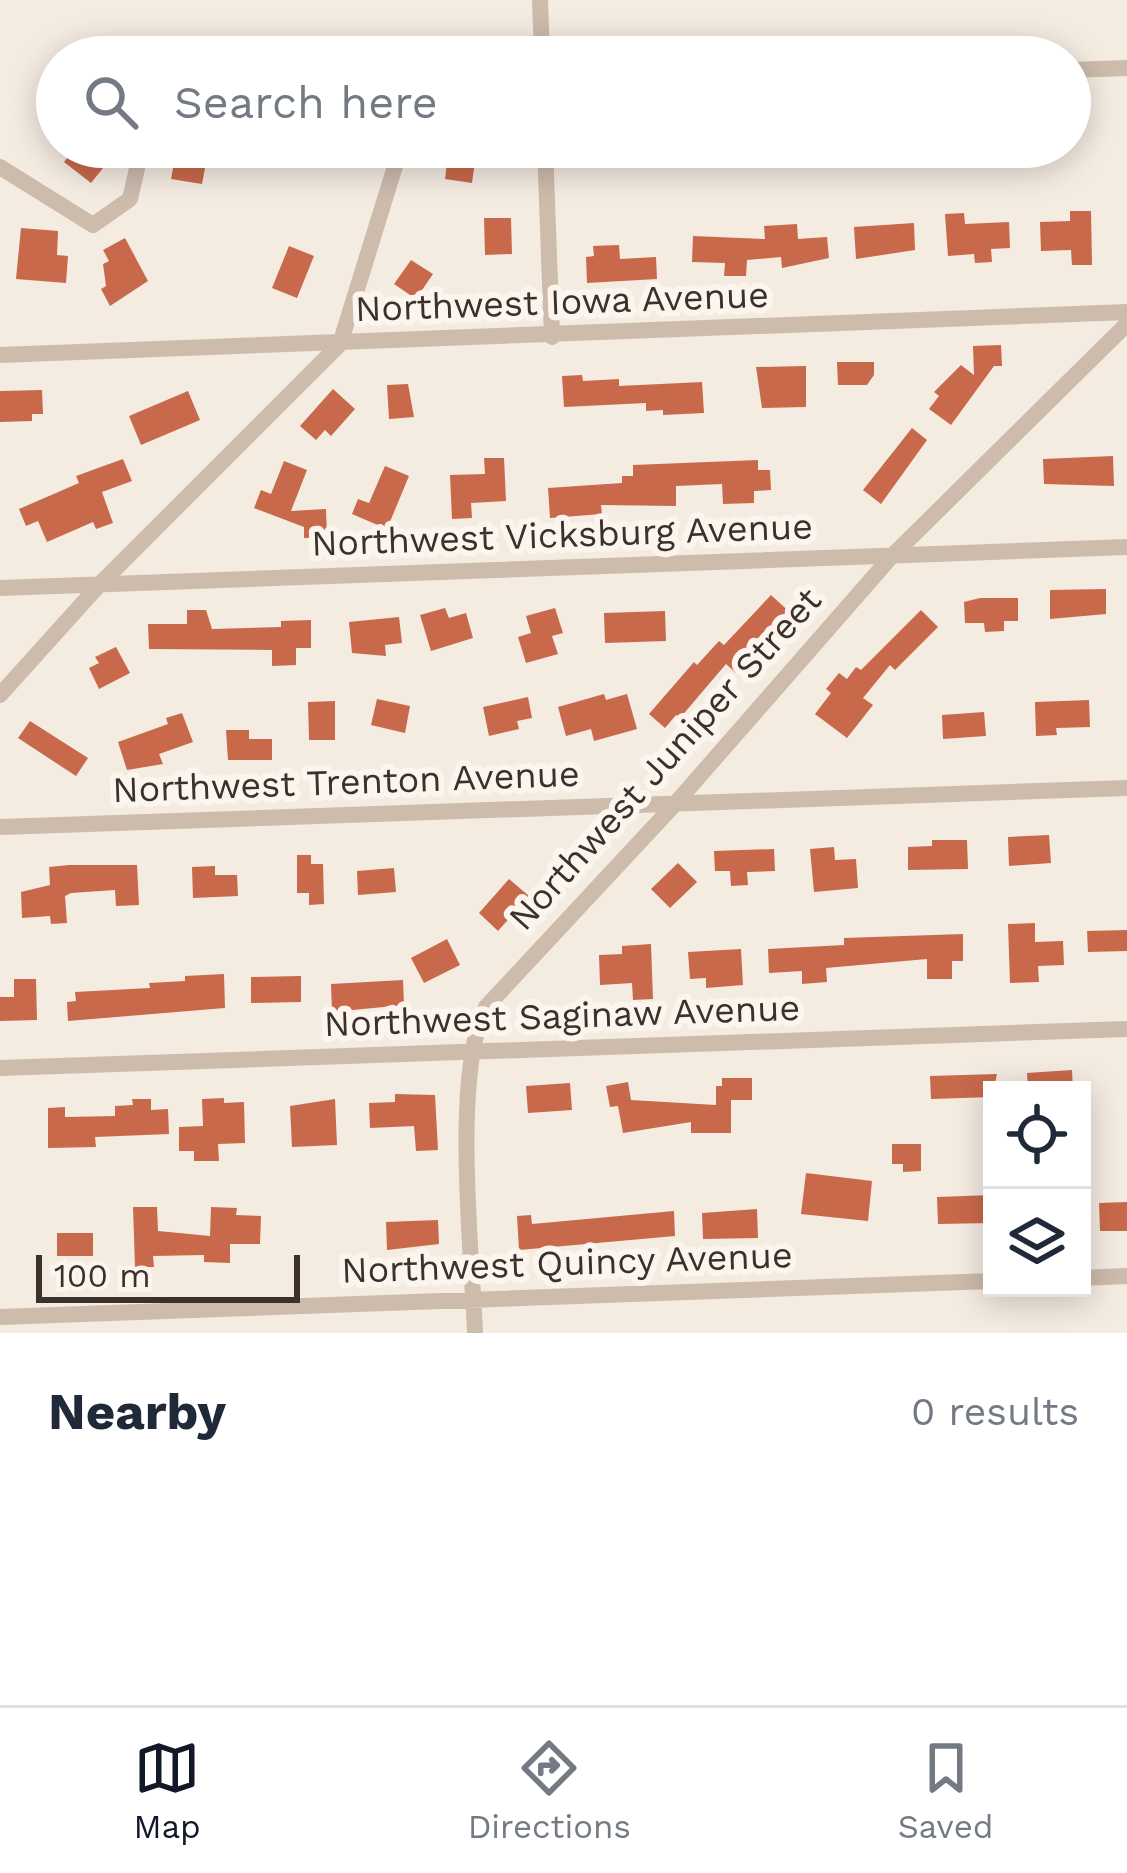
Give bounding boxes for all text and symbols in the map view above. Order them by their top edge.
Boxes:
search box [36,36,1091,168]
icon: search [78,69,144,135]
text: Search here [174,76,438,129]
street label: Northwest Iowa Avenue [354,274,770,330]
street label: Northwest Vicksburg Avenue [311,505,813,565]
street label: Northwest Juniper Street [500,579,830,939]
street label: Northwest Trenton Avenue [112,753,580,811]
street label: Northwest Saginaw Avenue [323,987,801,1045]
map controls [983,1081,1091,1297]
button: locate [983,1081,1091,1189]
button: layers [983,1189,1091,1297]
street label: Northwest Quincy Avenue [341,1234,793,1292]
scale bar [36,1249,300,1302]
text: 100 m [54,1256,151,1295]
text: Nearby [48,1382,226,1441]
text: 0 results [911,1389,1079,1434]
tab: Map [133,1735,201,1846]
tab: Directions [468,1735,631,1846]
tab: Saved [898,1735,994,1846]

